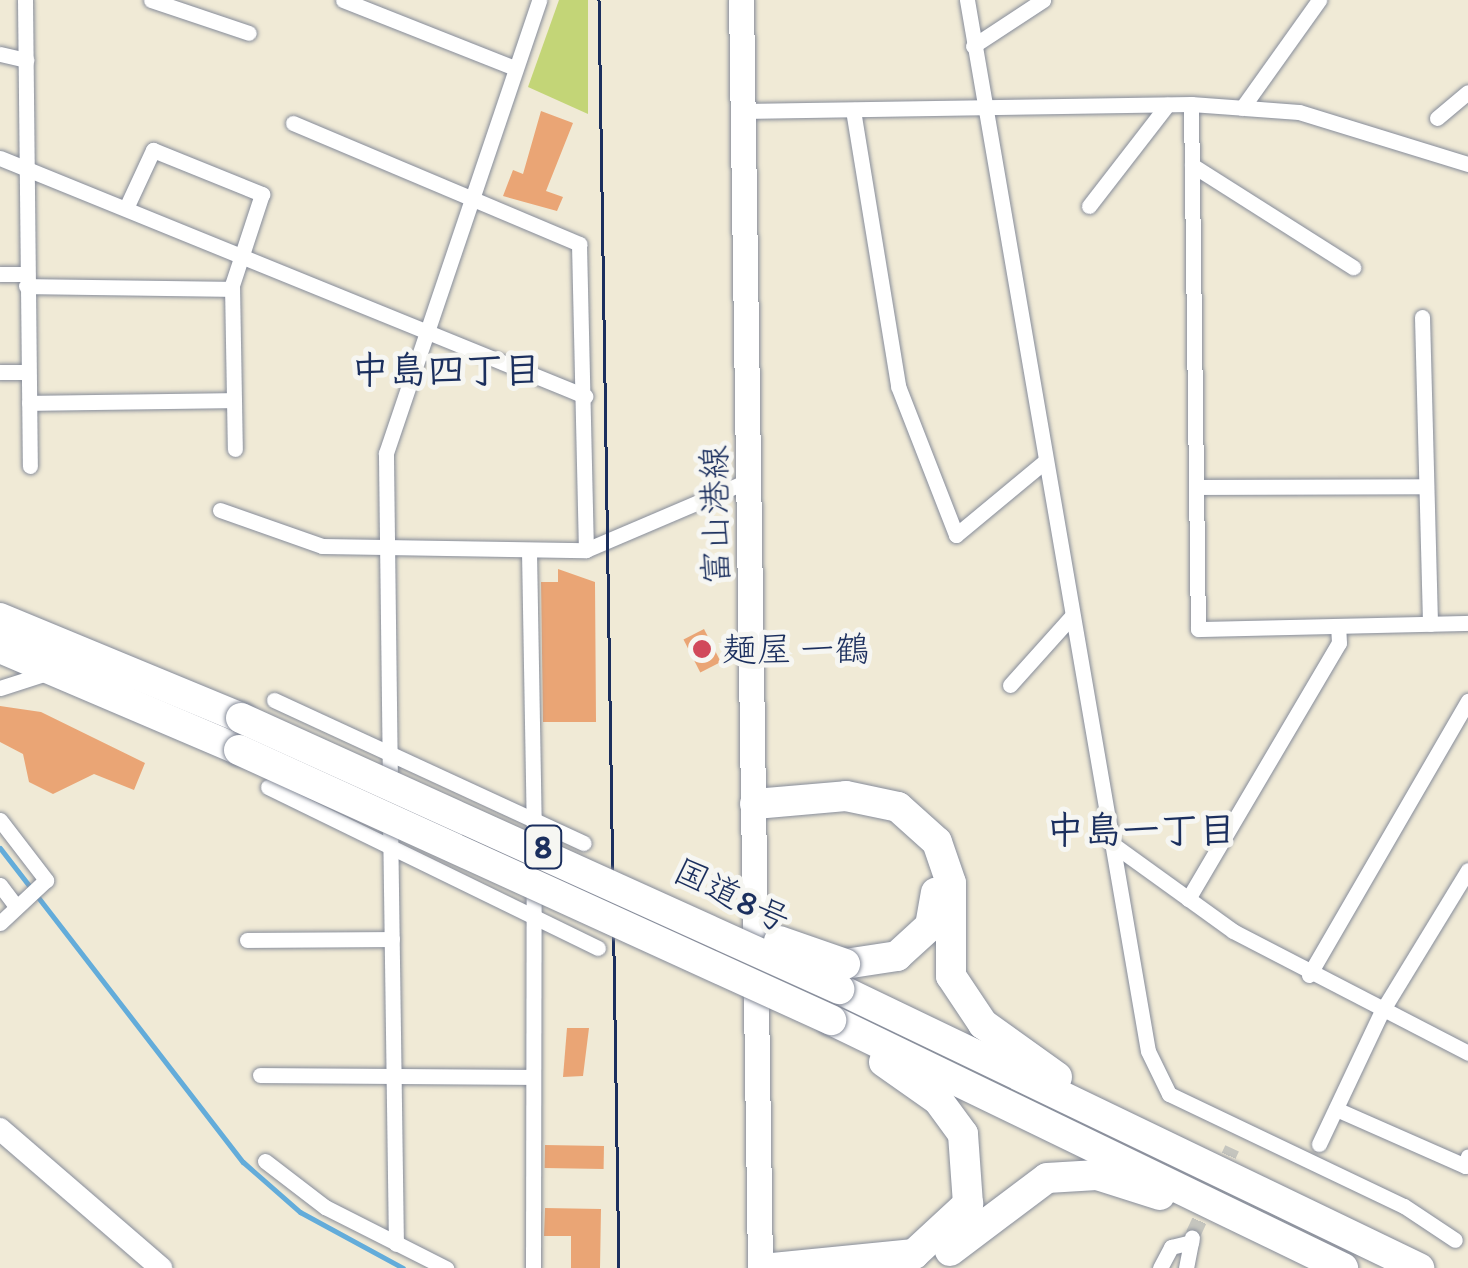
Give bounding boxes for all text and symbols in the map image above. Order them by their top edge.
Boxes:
district label: 中島四丁目 [351,348,541,394]
street label: 富山港線 [693,445,737,585]
place label: 麺屋 一鶴 [722,628,870,670]
marker: 麺屋 一鶴 [691,638,713,660]
district label: 中島一丁目 [1046,808,1236,854]
road number: 8 [523,820,563,874]
street label: 国道8号 [667,849,797,941]

